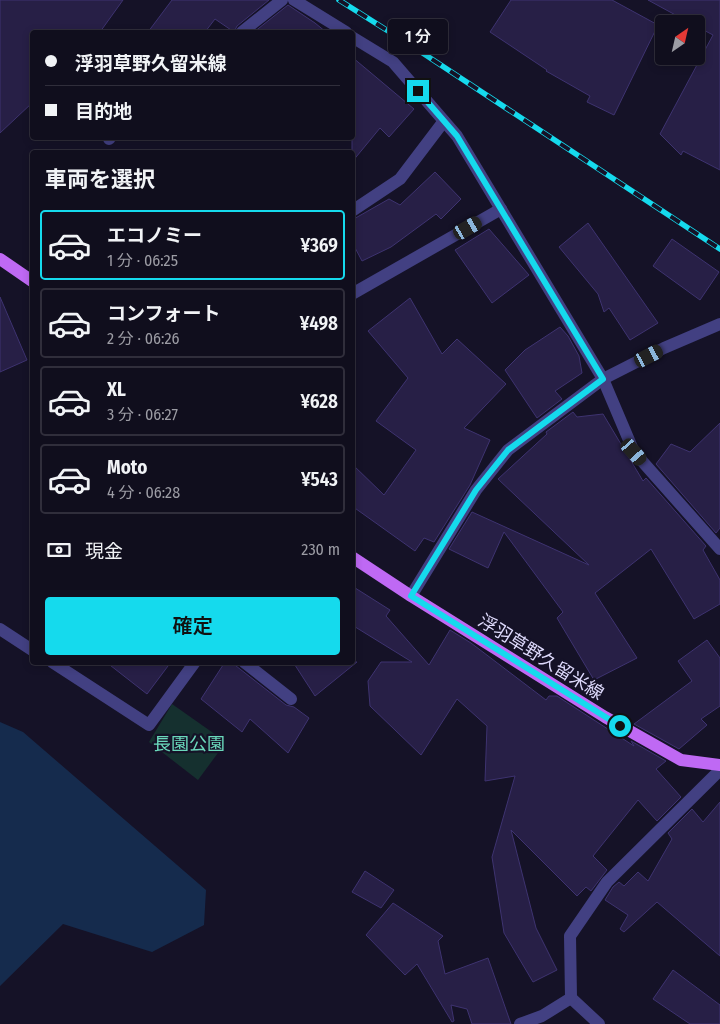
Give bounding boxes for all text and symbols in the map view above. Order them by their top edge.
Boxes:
north arrow [655,15,705,65]
map controls [655,15,705,65]
callout: 1 分 [388,18,448,54]
text: 1 分 [405,27,431,46]
text: 浮羽草野久留米線 [75,52,227,75]
route end [407,80,429,102]
text: 目的地 [75,100,132,123]
text: 車両を選択 [45,166,155,193]
car [451,214,484,242]
icon: car [47,223,92,268]
text: エコノミー [107,224,202,247]
text: ¥369 [300,234,338,257]
text: 1 分 · 06:25 [107,251,178,270]
icon: car [47,301,92,346]
text: コンフォート [107,302,220,325]
text: ¥498 [300,312,338,335]
text: 2 分 · 06:26 [107,329,179,348]
car [632,343,665,369]
text: XL [107,378,126,401]
icon: car [47,379,92,424]
text: ¥628 [301,390,338,413]
text: 3 分 · 06:27 [107,405,178,424]
car [618,436,649,468]
text: Moto [107,456,147,479]
icon: car [47,457,92,502]
text: ¥543 [301,468,338,491]
text: 4 分 · 06:28 [107,483,180,502]
icon: cash [45,536,73,564]
text: 現金 [85,540,123,563]
text: 230 m [301,540,340,559]
button: 確定 [45,597,340,655]
street label: 浮羽草野久留米線 [474,610,608,704]
route start [609,715,631,737]
park label: 長園公園 [153,733,225,755]

